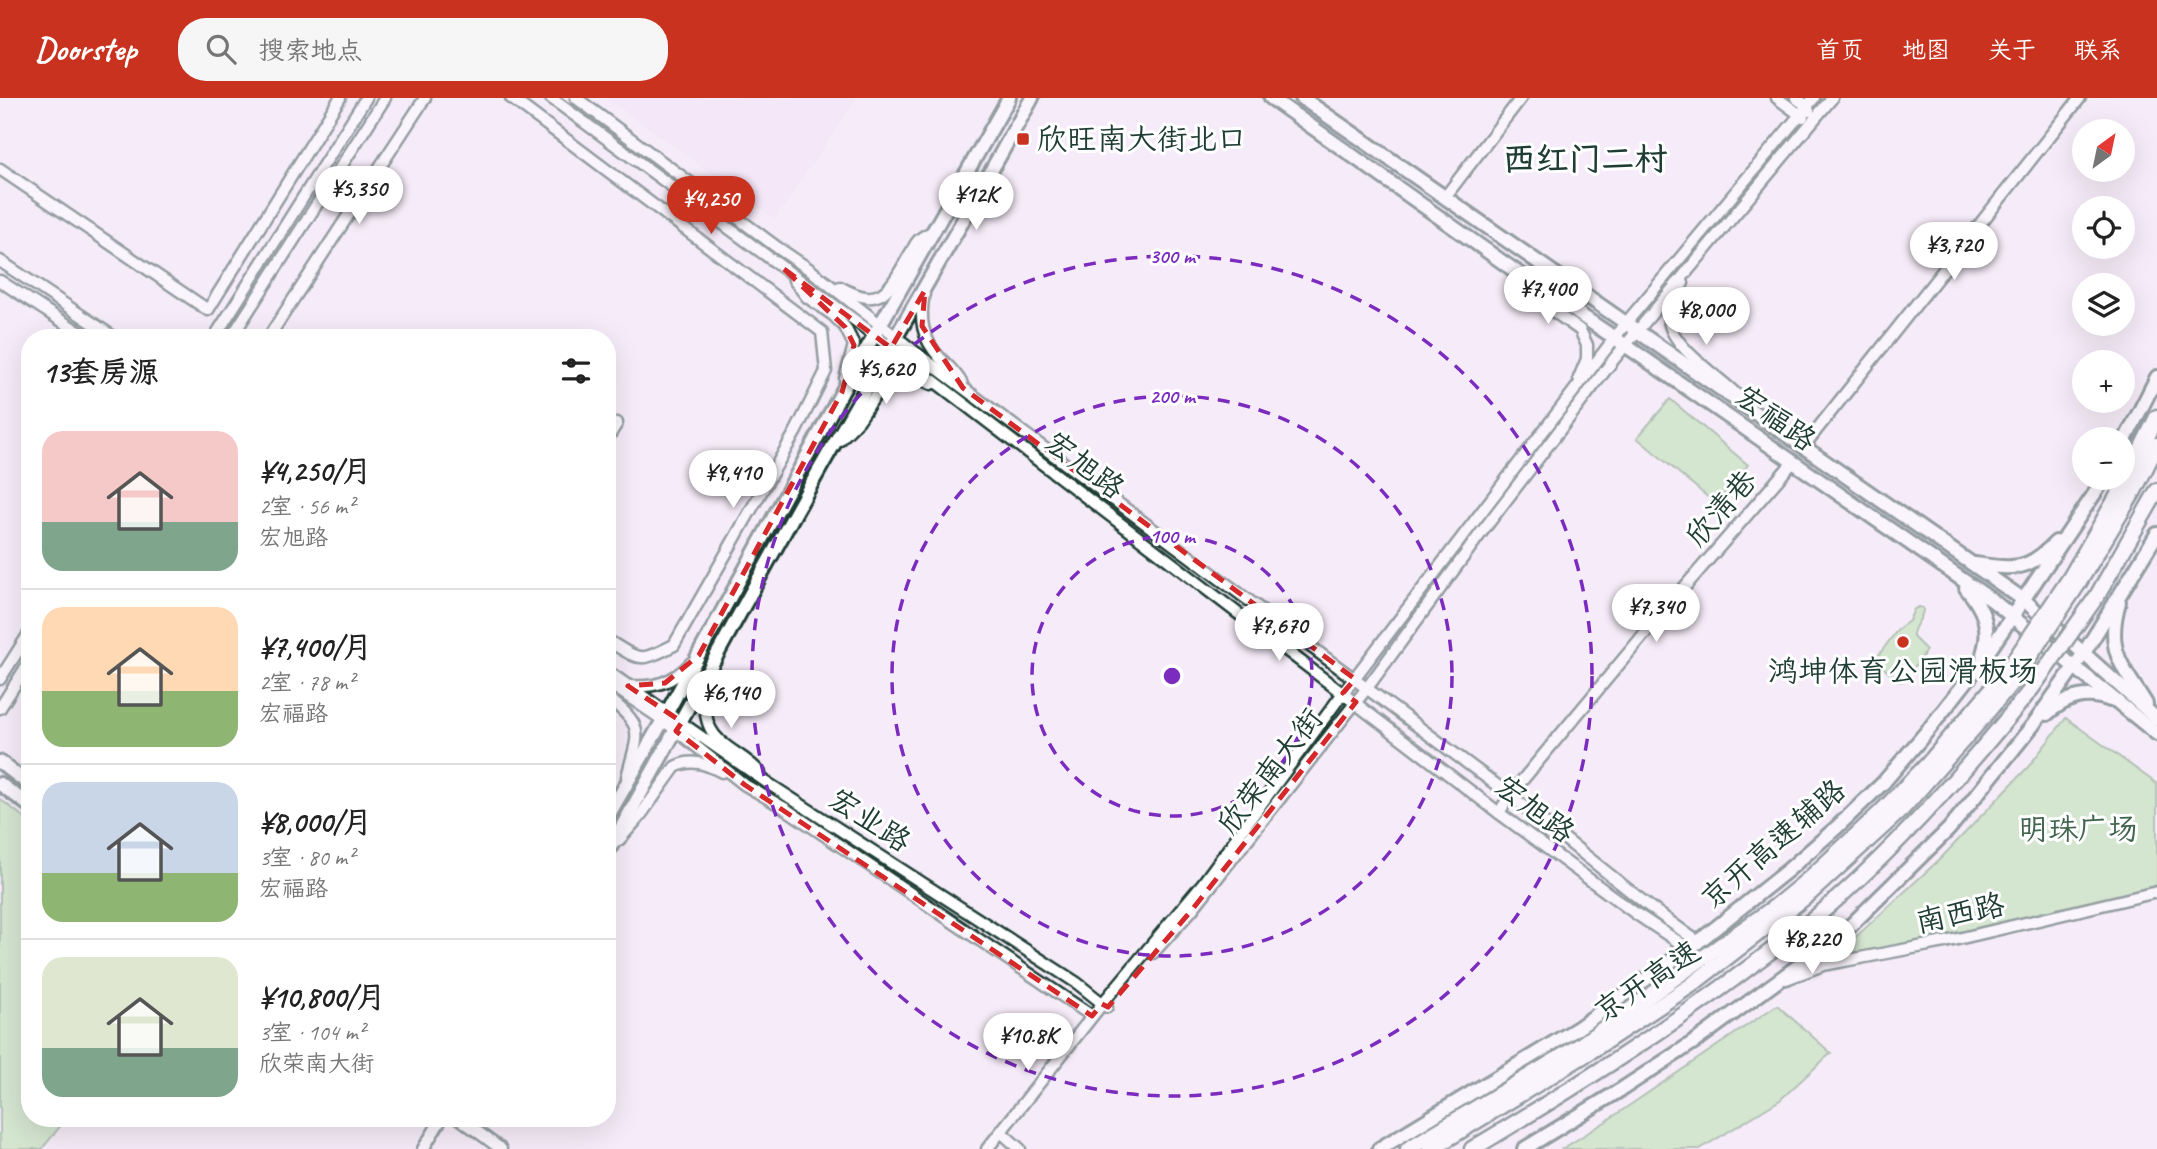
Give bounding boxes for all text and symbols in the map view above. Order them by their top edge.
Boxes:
search box [178,18,668,81]
text: Doorstep [35,28,136,70]
icon: search [202,30,240,68]
text: 搜索地点 [258,34,362,67]
text: 首页 [1816,35,1864,65]
text: 地图 [1902,35,1950,65]
text: 关于 [1988,35,2036,65]
text: 联系 [2074,35,2122,65]
north arrow [2072,119,2135,182]
map controls [2072,119,2135,490]
place label: 欣旺南大街北口 [1037,120,1247,158]
marker: 欣旺南大街北口 [1015,131,1031,147]
district label: 西红门二村 [1503,138,1668,180]
pin: ¥5,350 [302,166,416,226]
pin: ¥12K [935,172,1017,232]
text: ¥5,350 [331,174,387,203]
pin: ¥4,250 [654,176,768,236]
text: ¥12K [955,180,997,209]
text: ¥4,250 [683,184,739,213]
button: locate [2072,196,2135,259]
pin: ¥3,720 [1897,222,2011,282]
text: ¥3,720 [1926,230,1982,259]
text: 300 m [1149,243,1197,269]
pin: ¥7,400 [1491,266,1605,326]
button: layers [2072,273,2135,336]
text: ¥7,400 [1520,274,1576,303]
pin: ¥8,000 [1649,288,1763,347]
text: ¥8,000 [1678,295,1734,324]
pin: ¥5,620 [829,346,943,406]
button: + [2072,350,2135,413]
icon: filters [557,352,595,390]
text: 13套房源 [42,353,159,391]
text: ¥5,620 [858,354,914,383]
street label: 宏福路 [1728,377,1824,459]
text: 200 m [1149,383,1197,409]
street label: 宏旭路 [1038,423,1132,507]
button: − [2072,427,2135,490]
pin: ¥9,410 [676,450,790,510]
text: ¥4,250/月 [259,452,372,490]
text: ¥9,410 [705,458,761,487]
icon: home [98,459,182,543]
street label: 欣清巷 [1677,462,1765,554]
text: 2室 · 56 m² [259,492,354,521]
text: 宏旭路 [259,523,328,552]
text: 100 m [1149,523,1197,549]
pin: ¥7,340 [1599,584,1713,644]
text: ¥7,340 [1628,592,1684,621]
pin: ¥7,670 [1222,603,1336,663]
text: ¥7,670 [1251,611,1307,640]
text: ¥7,400/月 [259,628,372,666]
marker: 鸿坤体育公园滑板场 [1895,634,1911,650]
icon: home [98,635,182,719]
place label: 鸿坤体育公园滑板场 [1768,652,2038,690]
centre of rings [1160,664,1184,688]
text: 2室 · 78 m² [259,668,354,697]
pin: ¥6,140 [674,670,788,730]
text: ¥6,140 [703,678,759,707]
text: 宏福路 [259,699,328,728]
street label: 欣荣南大街 [1209,700,1331,842]
street label: 宏旭路 [1488,767,1582,851]
street label: 京开高速辅路 [1693,771,1853,917]
street label: 宏业路 [822,780,918,860]
text: ¥8,000/月 [259,803,372,841]
icon: home [98,810,182,894]
park label: 明珠广场 [2018,810,2138,848]
text: 3室 · 80 m² [259,843,354,872]
text: 宏福路 [259,874,328,903]
street label: 南西路 [1912,885,2008,941]
pin: ¥8,220 [1755,916,1869,976]
text: ¥8,220 [1784,924,1840,953]
street label: 京开高速 [1587,932,1707,1030]
text: ¥10,800/月 [259,978,386,1016]
icon: home [98,985,182,1069]
pin: ¥10.8K [971,1014,1085,1073]
text: 3室 · 104 m² [259,1018,365,1047]
text: ¥10.8K [999,1021,1057,1050]
text: 欣荣南大街 [259,1049,374,1078]

